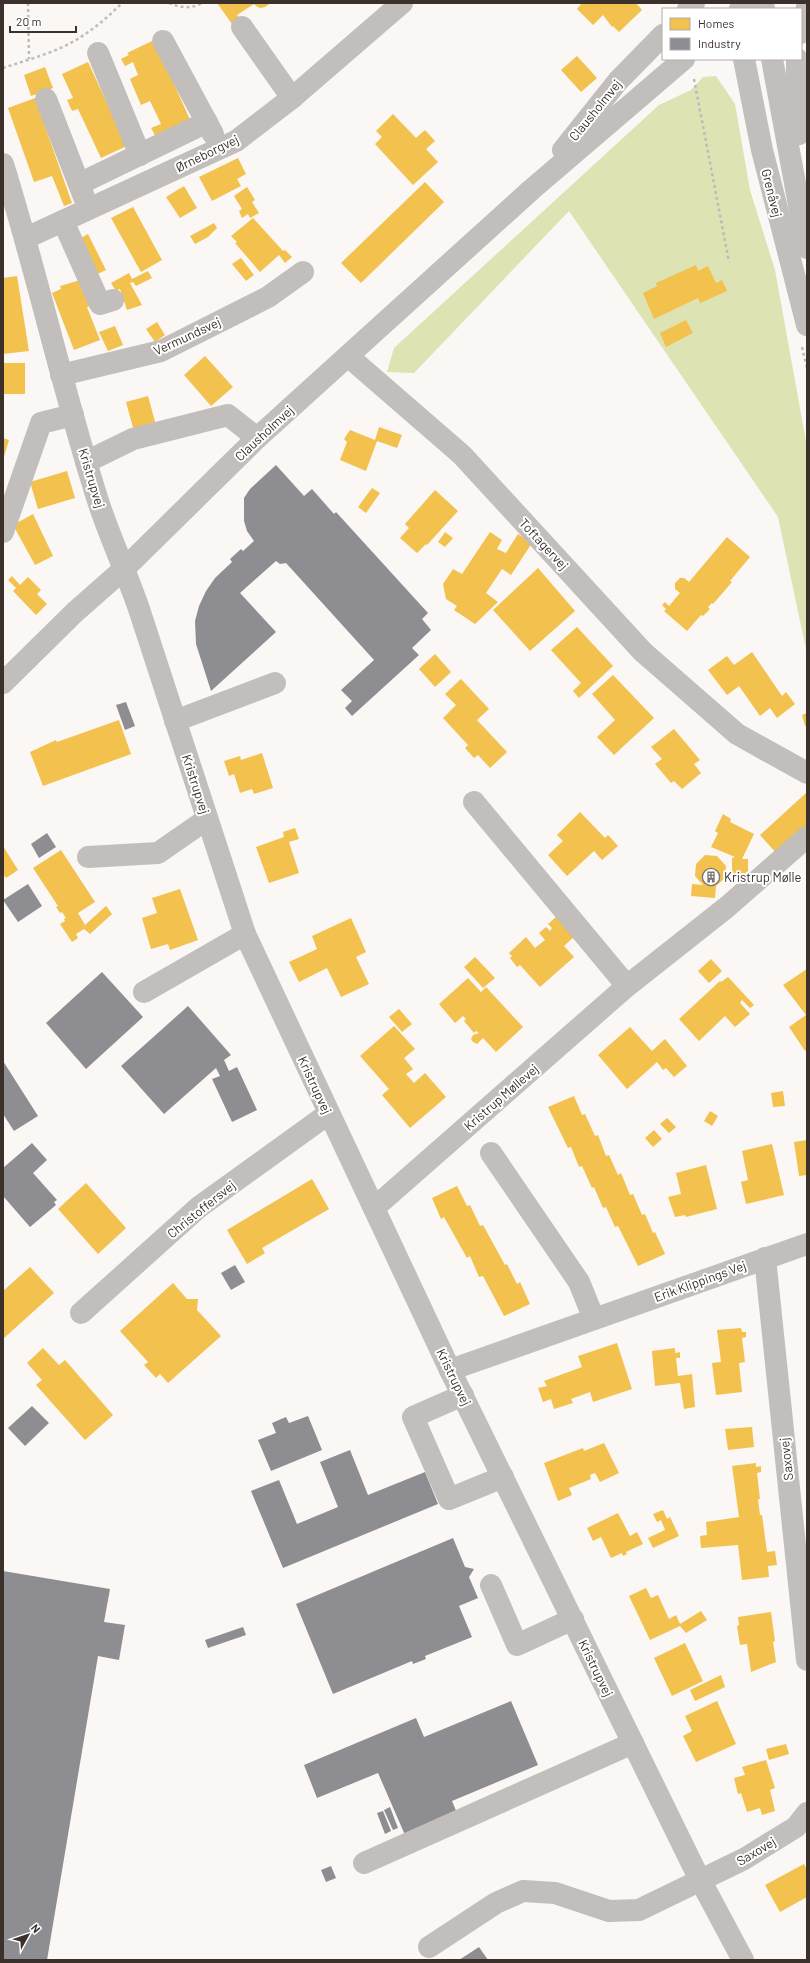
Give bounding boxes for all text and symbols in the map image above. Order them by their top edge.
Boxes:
scale bar [10,8,76,34]
legend [662,8,802,60]
text: 20 m [16,14,42,28]
text: Homes [698,16,735,30]
text: Industry [698,36,741,50]
street label: Clausholmvej [565,76,625,144]
street label: Ørneborgvej [173,131,241,175]
street label: Grenåvej [758,167,786,219]
street label: Vermundsvej [151,313,223,359]
street label: Clausholmvej [231,402,297,464]
street label: Kristrupvej [75,446,109,510]
street label: Toftagervej [516,515,572,573]
street label: Kristrupvej [179,752,213,816]
building icon: Kristrup Mølle [701,867,721,887]
place label: Kristrup Mølle [724,869,802,885]
street label: Kristrupvej [295,1054,335,1116]
street label: Kristrup Møllevej [461,1060,541,1134]
street label: Christoffersvej [164,1177,238,1241]
street label: Erik Klippings Vej [652,1257,748,1305]
street label: Kristrupvej [433,1346,475,1408]
street label: Saxovej [776,1437,796,1481]
street label: Kristrupvej [575,1637,617,1699]
street label: Saxovej [733,1833,779,1869]
north arrow [8,1915,48,1955]
text: N [29,1921,43,1935]

